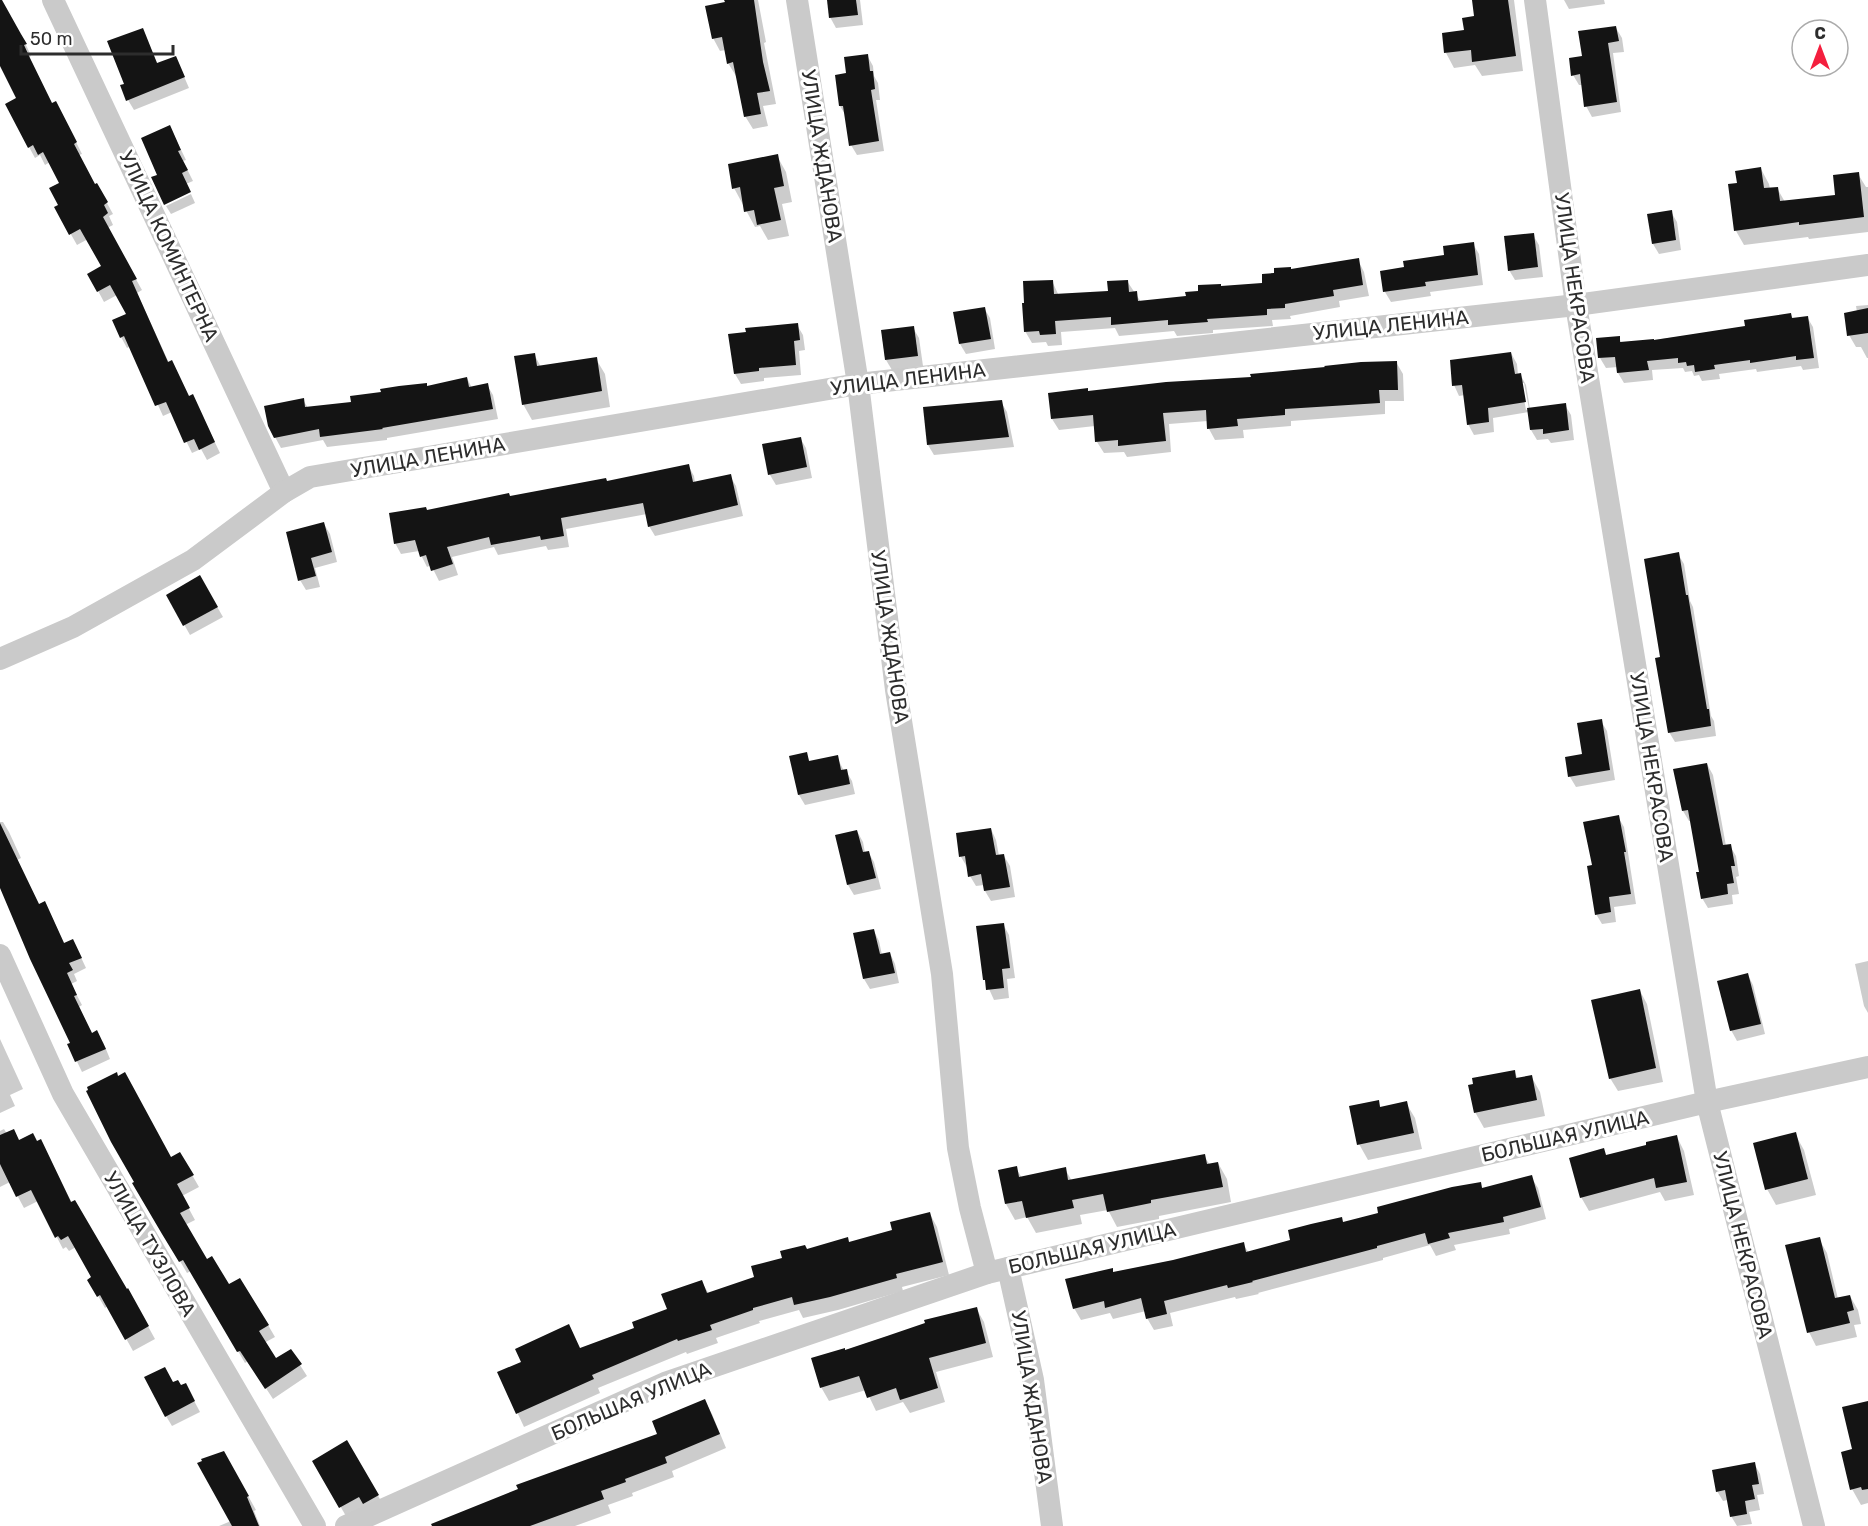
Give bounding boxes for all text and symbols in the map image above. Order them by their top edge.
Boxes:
scale bar [21,18,172,56]
north arrow [1790,18,1850,78]
text: С [1814,24,1826,43]
text: 50 m [30,28,73,50]
street label: УЛИЦА ЖДАНОВА [796,68,848,244]
street label: УЛИЦА КОМИНТЕРНА [114,147,224,345]
street label: УЛИЦА НЕКРАСОВА [1550,191,1600,385]
street label: УЛИЦА ЛЕНИНА [1312,305,1470,345]
street label: УЛИЦА ЛЕНИНА [829,358,987,400]
street label: УЛИЦА ЛЕНИНА [349,432,507,482]
street label: УЛИЦА ЖДАНОВА [866,549,914,725]
street label: УЛИЦА НЕКРАСОВА [1625,670,1679,864]
street label: БОЛЬШАЯ УЛИЦА [1479,1105,1651,1167]
street label: УЛИЦА НЕКРАСОВА [1708,1149,1778,1341]
street label: УЛИЦА ТУЗЛОВА [99,1167,201,1321]
street label: БОЛЬШАЯ УЛИЦА [1006,1217,1178,1279]
street label: УЛИЦА ЖДАНОВА [1006,1309,1058,1485]
street label: БОЛЬШАЯ УЛИЦА [548,1357,714,1445]

